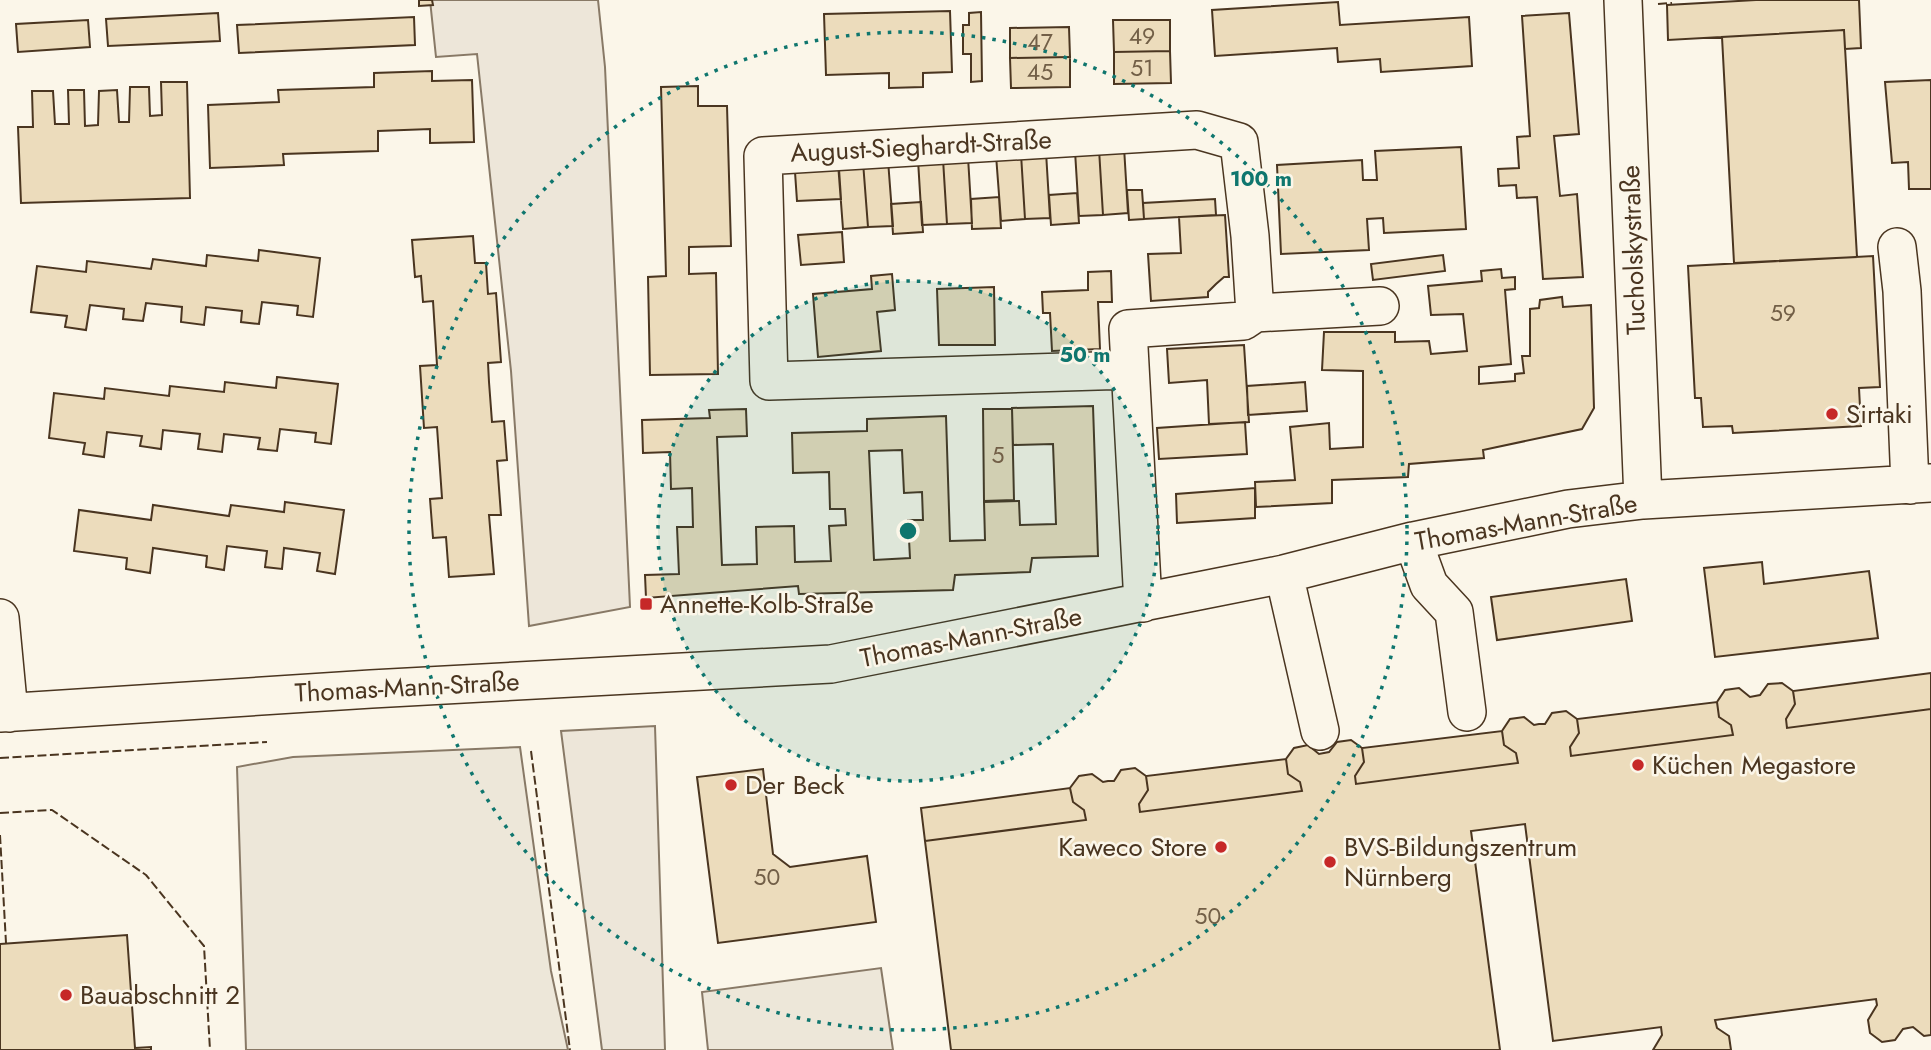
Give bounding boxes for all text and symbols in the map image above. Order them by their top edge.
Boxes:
house number: 49 [1129,19,1155,53]
house number: 47 [1027,25,1053,59]
house number: 51 [1130,51,1154,85]
house number: 45 [1027,55,1053,89]
street label: August-Sieghardt-Straße [789,120,1053,172]
text: 100 m [1230,164,1292,194]
street label: Tucholskystraße [1611,164,1655,336]
house number: 59 [1770,296,1796,330]
text: 50 m [1060,340,1110,370]
place label: Sirtaki [1846,395,1913,433]
marker: Sirtaki [1824,406,1840,422]
house number: 5 [992,438,1005,472]
street label: Thomas-Mann-Straße [1412,484,1640,560]
centre of rings [896,519,920,543]
place label: Annette-Kolb-Straße [660,585,874,623]
marker: Annette-Kolb-Straße [638,596,654,612]
street label: Thomas-Mann-Straße [857,597,1085,677]
street label: Thomas-Mann-Straße [294,662,520,712]
place label: Küchen Megastore [1652,746,1856,784]
marker: Küchen Megastore [1630,757,1646,773]
place label: Der Beck [745,766,845,804]
marker: Der Beck [723,777,739,793]
place label: Kaweco Store [1058,828,1207,866]
place label: BVS-Bildungszentrum Nürnberg [1344,828,1577,896]
marker: Kaweco Store [1213,839,1229,855]
marker: BVS-Bildungszentrum Nürnberg [1322,854,1338,870]
house number: 50 [754,860,780,894]
house number: 50 [1195,899,1221,933]
place label: Bauabschnitt 2 [80,976,240,1014]
marker: Bauabschnitt 2 [58,987,74,1003]

